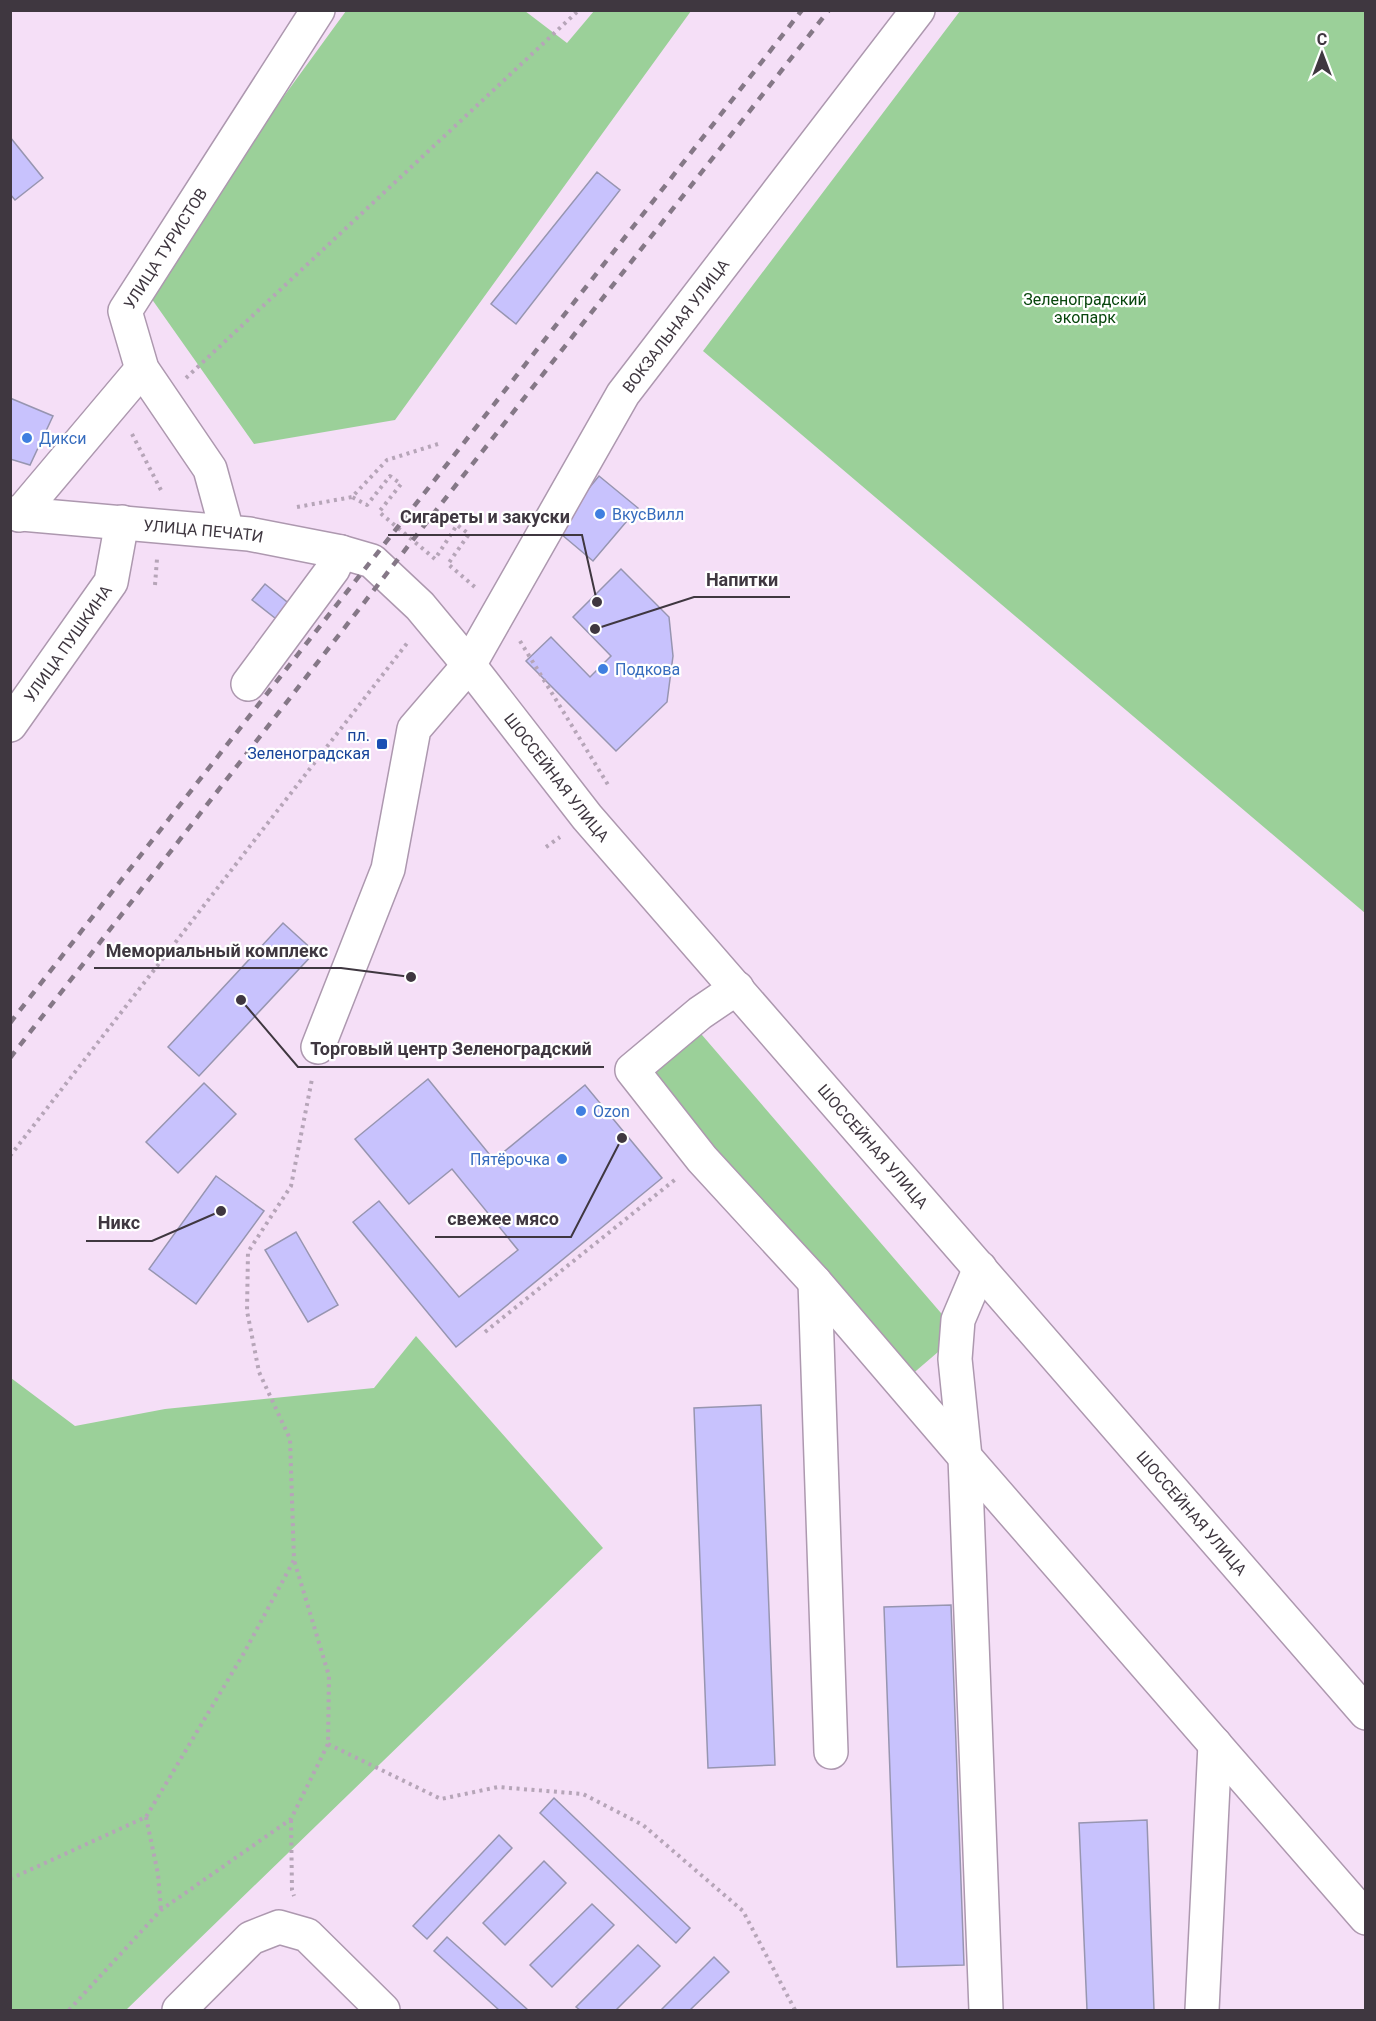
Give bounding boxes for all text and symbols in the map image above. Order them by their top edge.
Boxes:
north arrow [1292,24,1352,84]
text: С [1317,30,1327,49]
street label: УЛИЦА ТУРИСТОВ [120,185,211,313]
street label: ВОКЗАЛЬНАЯ УЛИЦА [619,255,734,397]
park label: Зеленоградский экопарк [1023,290,1147,327]
place label: Дикси [39,429,86,448]
marker: Дикси [20,431,34,445]
callout: Сигареты и закуски [388,499,582,535]
place label: ВкусВилл [612,505,684,524]
text: Сигареты и закуски [400,506,570,527]
marker: ВкусВилл [593,507,607,521]
street label: УЛИЦА ПЕЧАТИ [142,516,265,547]
callout: Напитки [694,561,790,597]
text: Напитки [706,569,778,590]
street label: УЛИЦА ПУШКИНА [20,581,116,706]
place label: Подкова [615,660,680,679]
marker: Подкова [596,662,610,676]
street label: ШОССЕЙНАЯ УЛИЦА [500,710,613,846]
place label: пл. Зеленоградская [247,726,370,763]
marker: пл. Зеленоградская [375,737,389,751]
callout: Мемориальный комплекс [94,932,341,968]
text: Мемориальный комплекс [106,940,328,961]
callout: Торговый центр Зеленоградский [298,1031,604,1067]
text: Торговый центр Зеленоградский [310,1038,592,1059]
street label: ШОССЕЙНАЯ УЛИЦА [814,1081,932,1213]
place label: Ozon [593,1102,630,1121]
marker: Ozon [574,1104,588,1118]
place label: Пятёрочка [470,1150,550,1169]
marker: Пятёрочка [555,1152,569,1166]
callout: свежее мясо [435,1201,571,1237]
callout: Никс [86,1205,152,1241]
text: свежее мясо [447,1208,559,1229]
text: Никс [98,1212,140,1233]
street label: ШОССЕЙНАЯ УЛИЦА [1133,1447,1251,1580]

